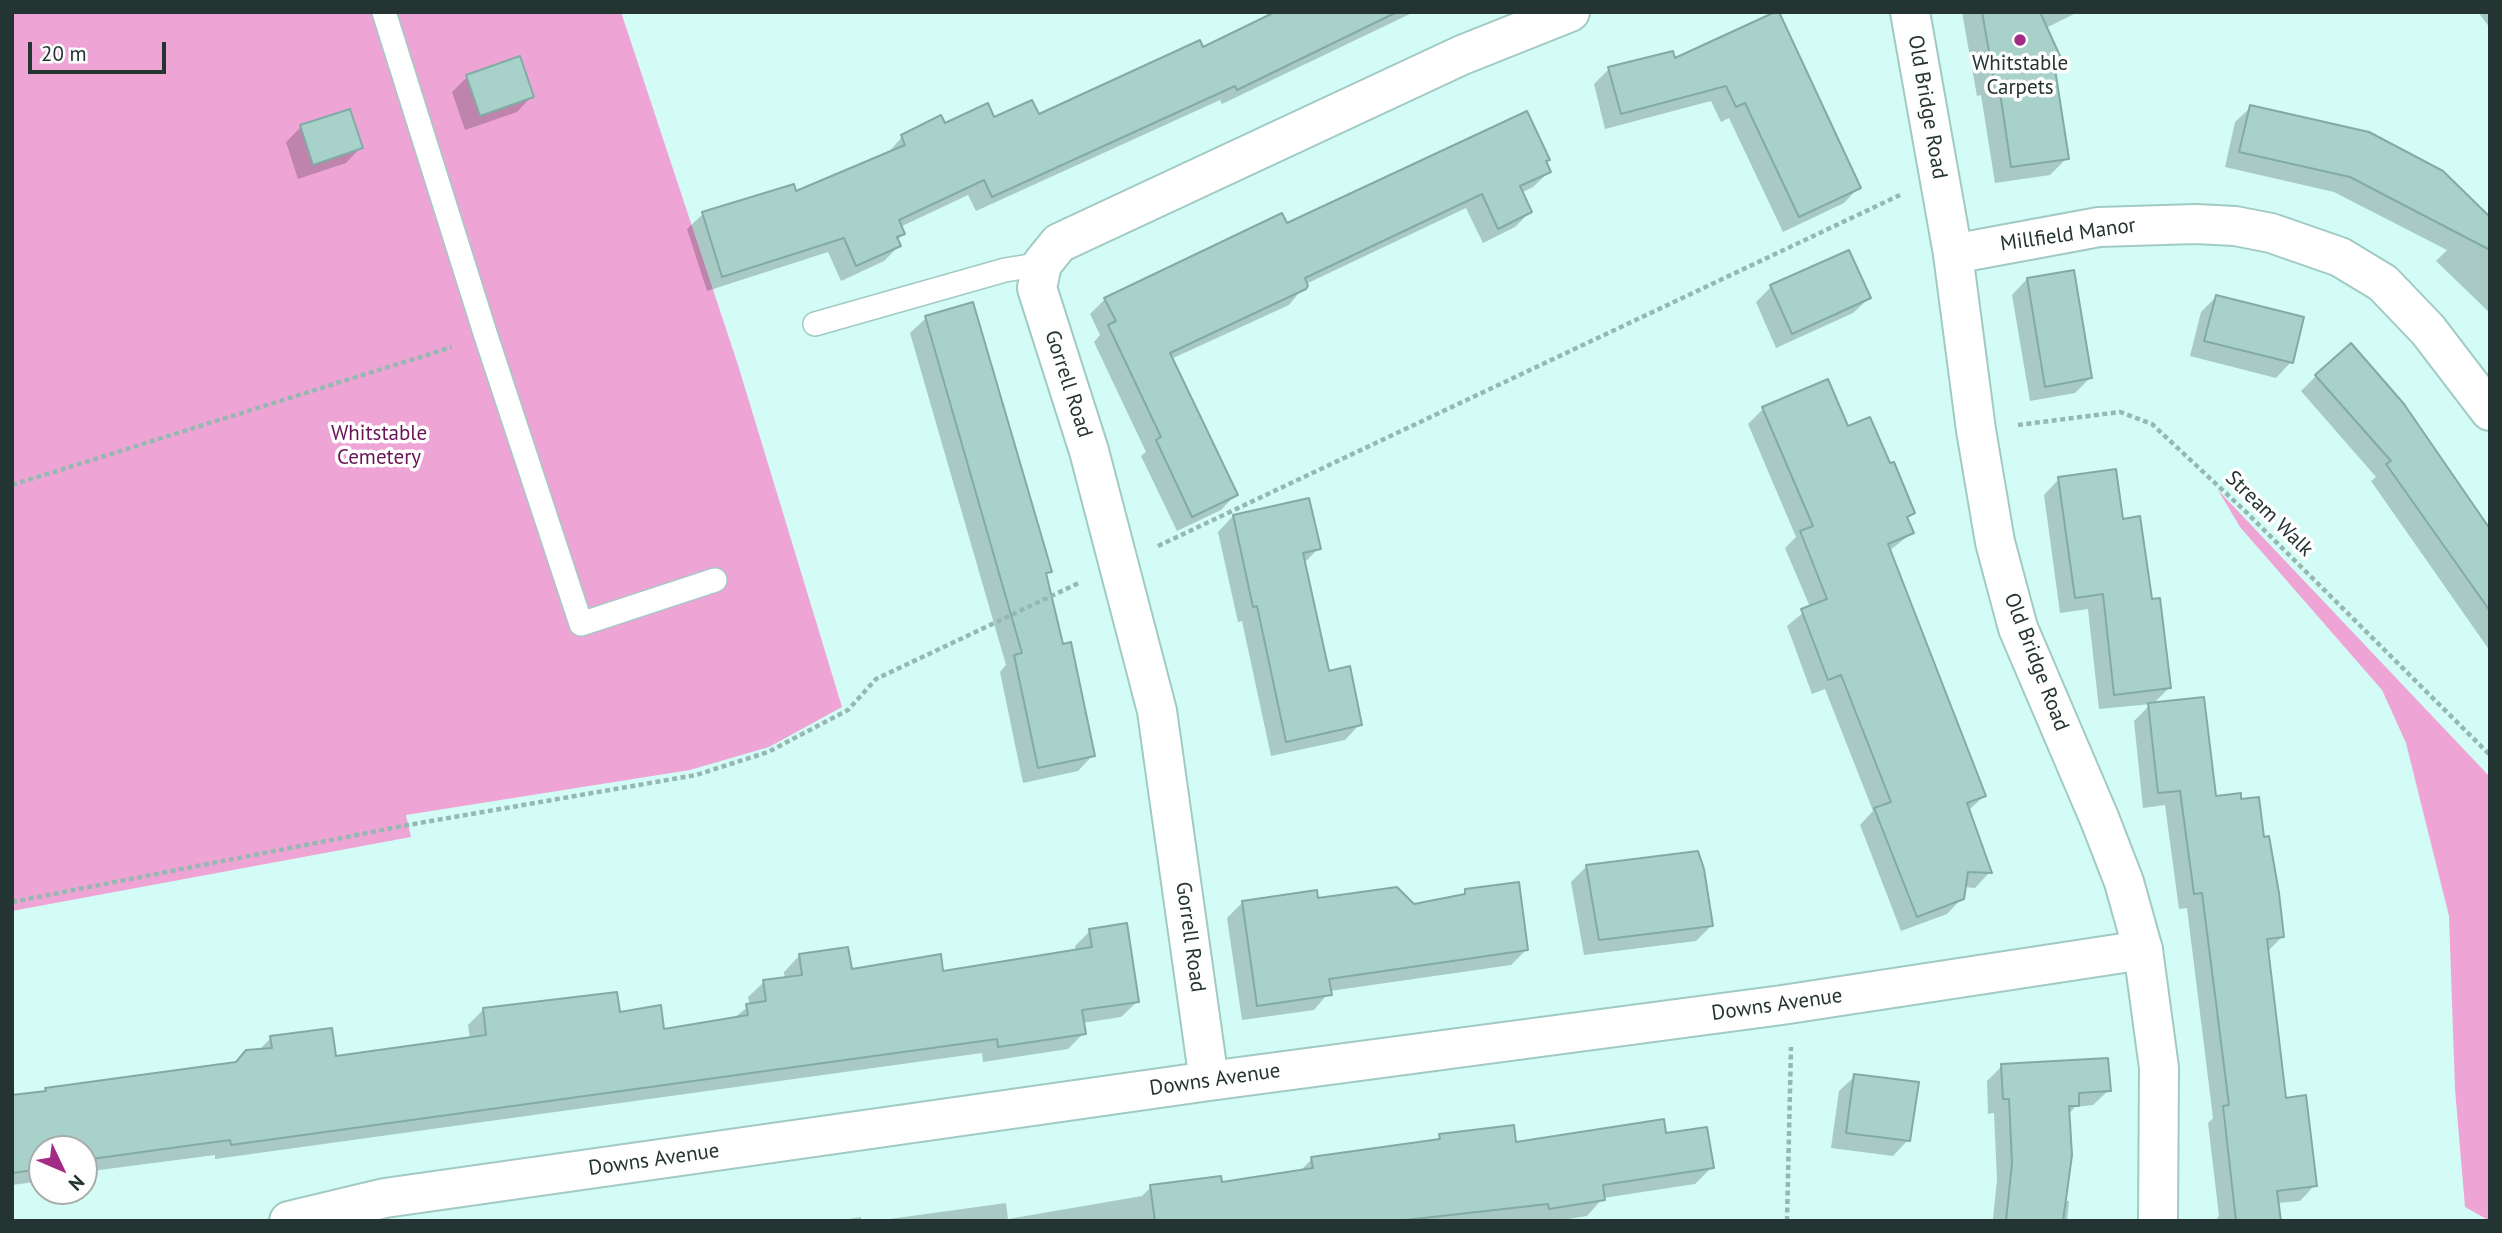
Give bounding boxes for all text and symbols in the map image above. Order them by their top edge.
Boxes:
scale bar [32,28,170,72]
marker: Whitstable Carpets [2012,32,2028,48]
street label: Old Bridge Road [1902,33,1952,181]
text: 20 m [41,40,87,67]
place label: Whitstable Carpets [1972,51,2068,101]
street label: Millfield Manor [1999,213,2137,257]
street label: Gorrell Road [1039,327,1097,441]
park label: Whitstable Cemetery [331,421,427,471]
street label: Stream Walk [2220,466,2318,562]
street label: Old Bridge Road [1998,589,2074,735]
street label: Gorrell Road [1170,880,1210,994]
street label: Downs Avenue [1710,983,1844,1027]
street label: Downs Avenue [1148,1058,1282,1102]
north arrow [28,1135,98,1205]
street label: Downs Avenue [587,1138,721,1182]
text: N [64,1170,90,1196]

